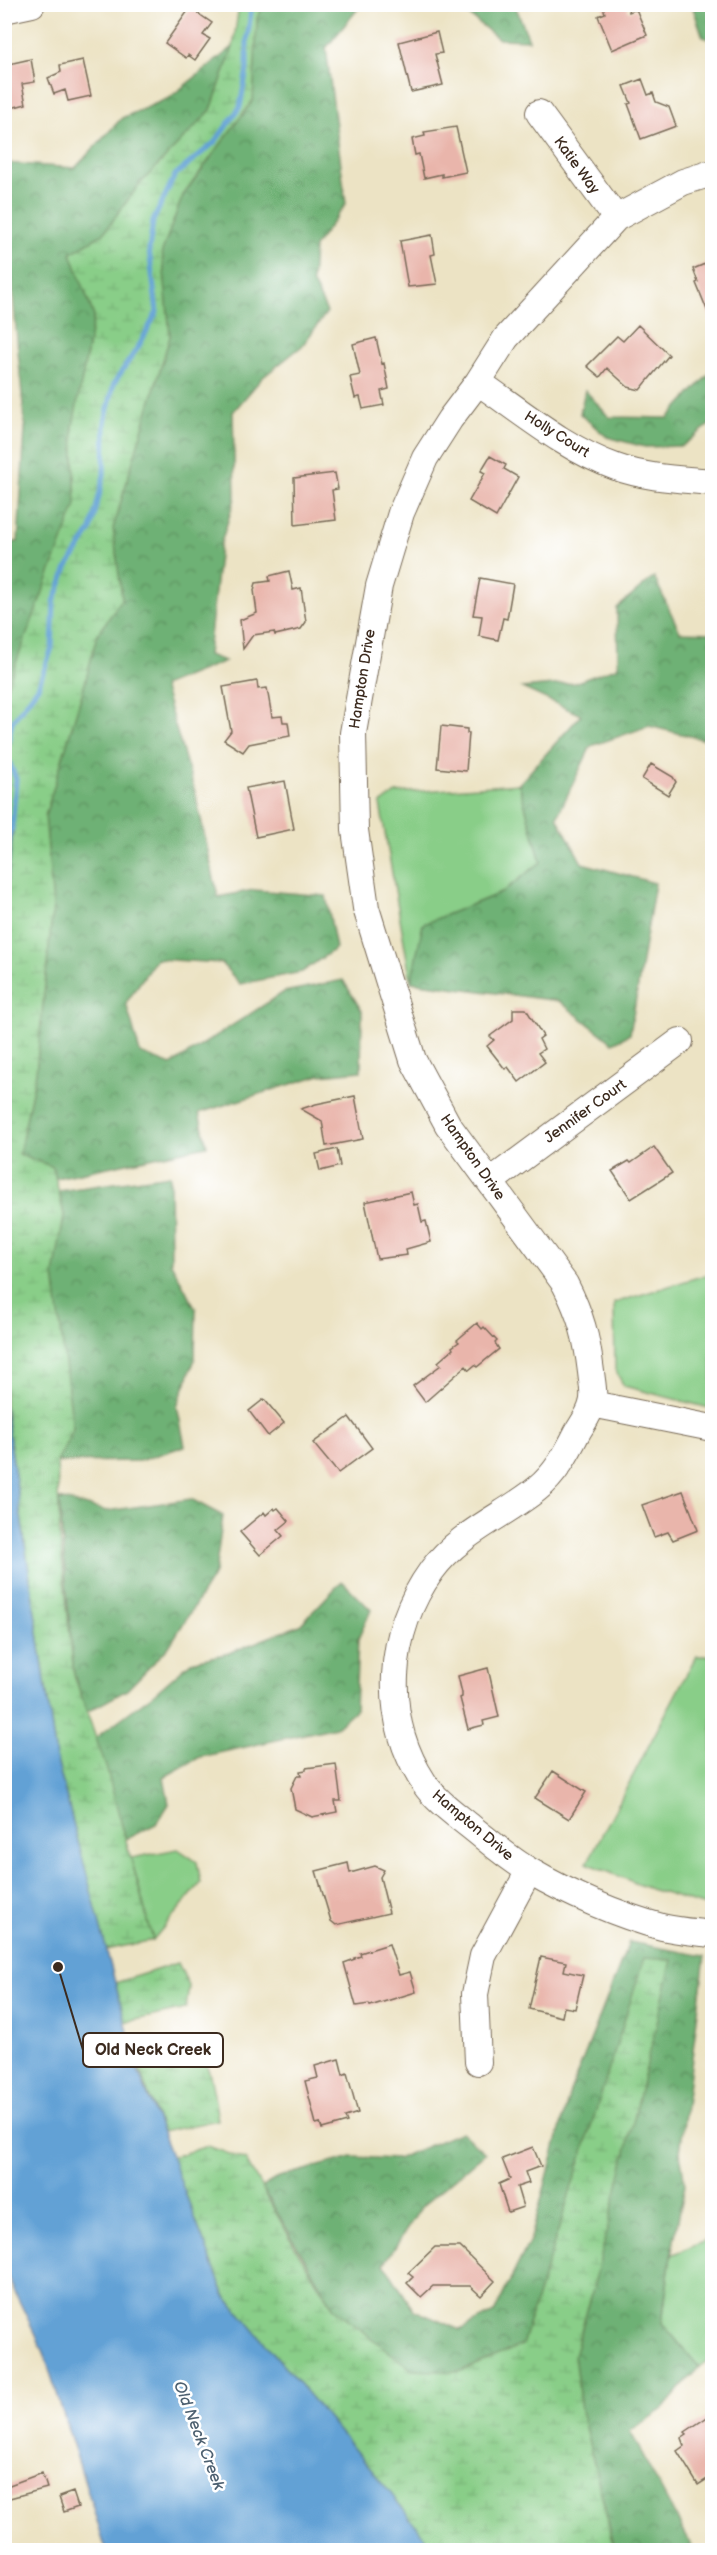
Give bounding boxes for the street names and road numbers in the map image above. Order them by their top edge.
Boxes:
street label: Katie Way [549,133,604,198]
street label: Holly Court [520,407,593,462]
street label: Hampton Drive [345,628,380,730]
street label: Jennifer Court [541,1075,630,1148]
street label: Hampton Drive [436,1111,509,1204]
street label: Hampton Drive [428,1786,517,1865]

